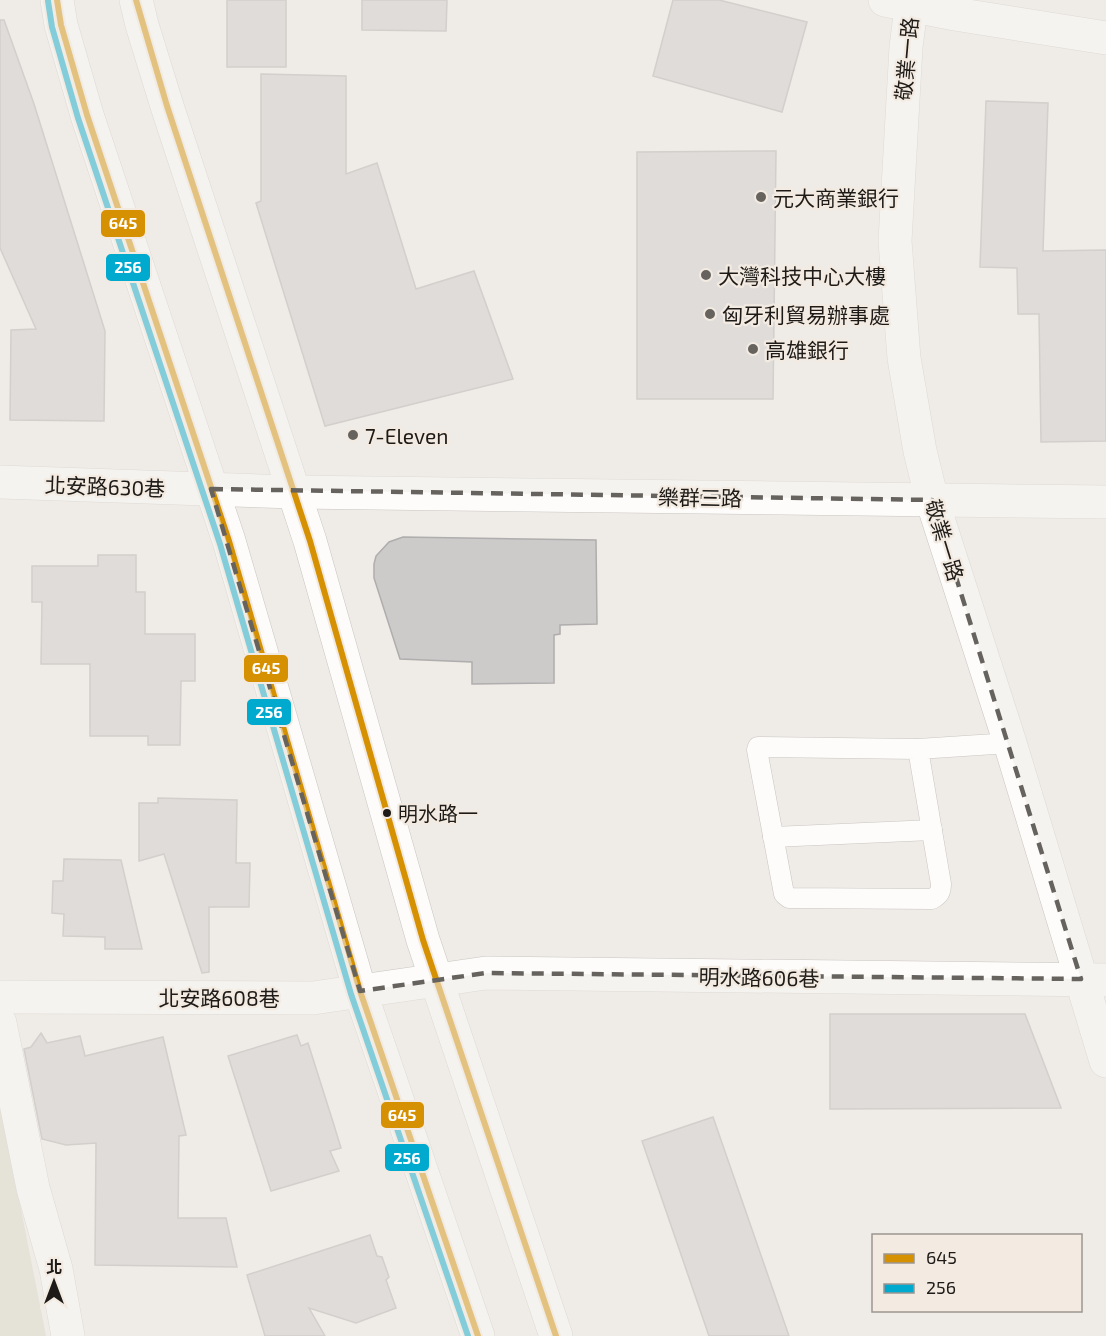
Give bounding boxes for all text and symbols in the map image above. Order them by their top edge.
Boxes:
street label: 敬業一路 [890,16,922,102]
place label: 元大商業銀行 [773,185,899,210]
marker: 元大商業銀行 [754,190,768,204]
line badge: 645 [100,209,146,238]
text: 645 [109,213,137,232]
line badge: 256 [105,253,151,282]
text: 256 [114,257,142,276]
place label: 大灣科技中心大樓 [718,263,886,288]
marker: 大灣科技中心大樓 [699,268,713,282]
place label: 匈牙利貿易辦事處 [722,302,890,327]
marker: 匈牙利貿易辦事處 [703,307,717,321]
place label: 高雄銀行 [765,337,849,362]
marker: 高雄銀行 [746,342,760,356]
place label: 7-Eleven [365,423,448,448]
marker: 7-Eleven [346,428,360,442]
street label: 北安路630巷 [44,471,166,501]
street label: 樂群三路 [658,484,742,510]
street label: 敬業一路 [921,496,969,584]
line badge: 645 [243,654,289,683]
text: 645 [252,658,280,677]
line badge: 256 [246,698,292,726]
text: 256 [255,702,283,721]
place label: 明水路一 [398,801,478,825]
marker: 明水路一 [381,807,393,819]
street label: 明水路606巷 [698,963,820,991]
street label: 北安路608巷 [158,985,280,1010]
line badge: 645 [380,1101,425,1129]
text: 645 [388,1105,416,1124]
line badge: 256 [384,1143,430,1172]
text: 256 [393,1148,421,1167]
legend [872,1234,1082,1312]
text: 645 [926,1246,957,1268]
north arrow [24,1252,84,1312]
text: 北 [46,1257,62,1276]
text: 256 [926,1276,956,1298]

